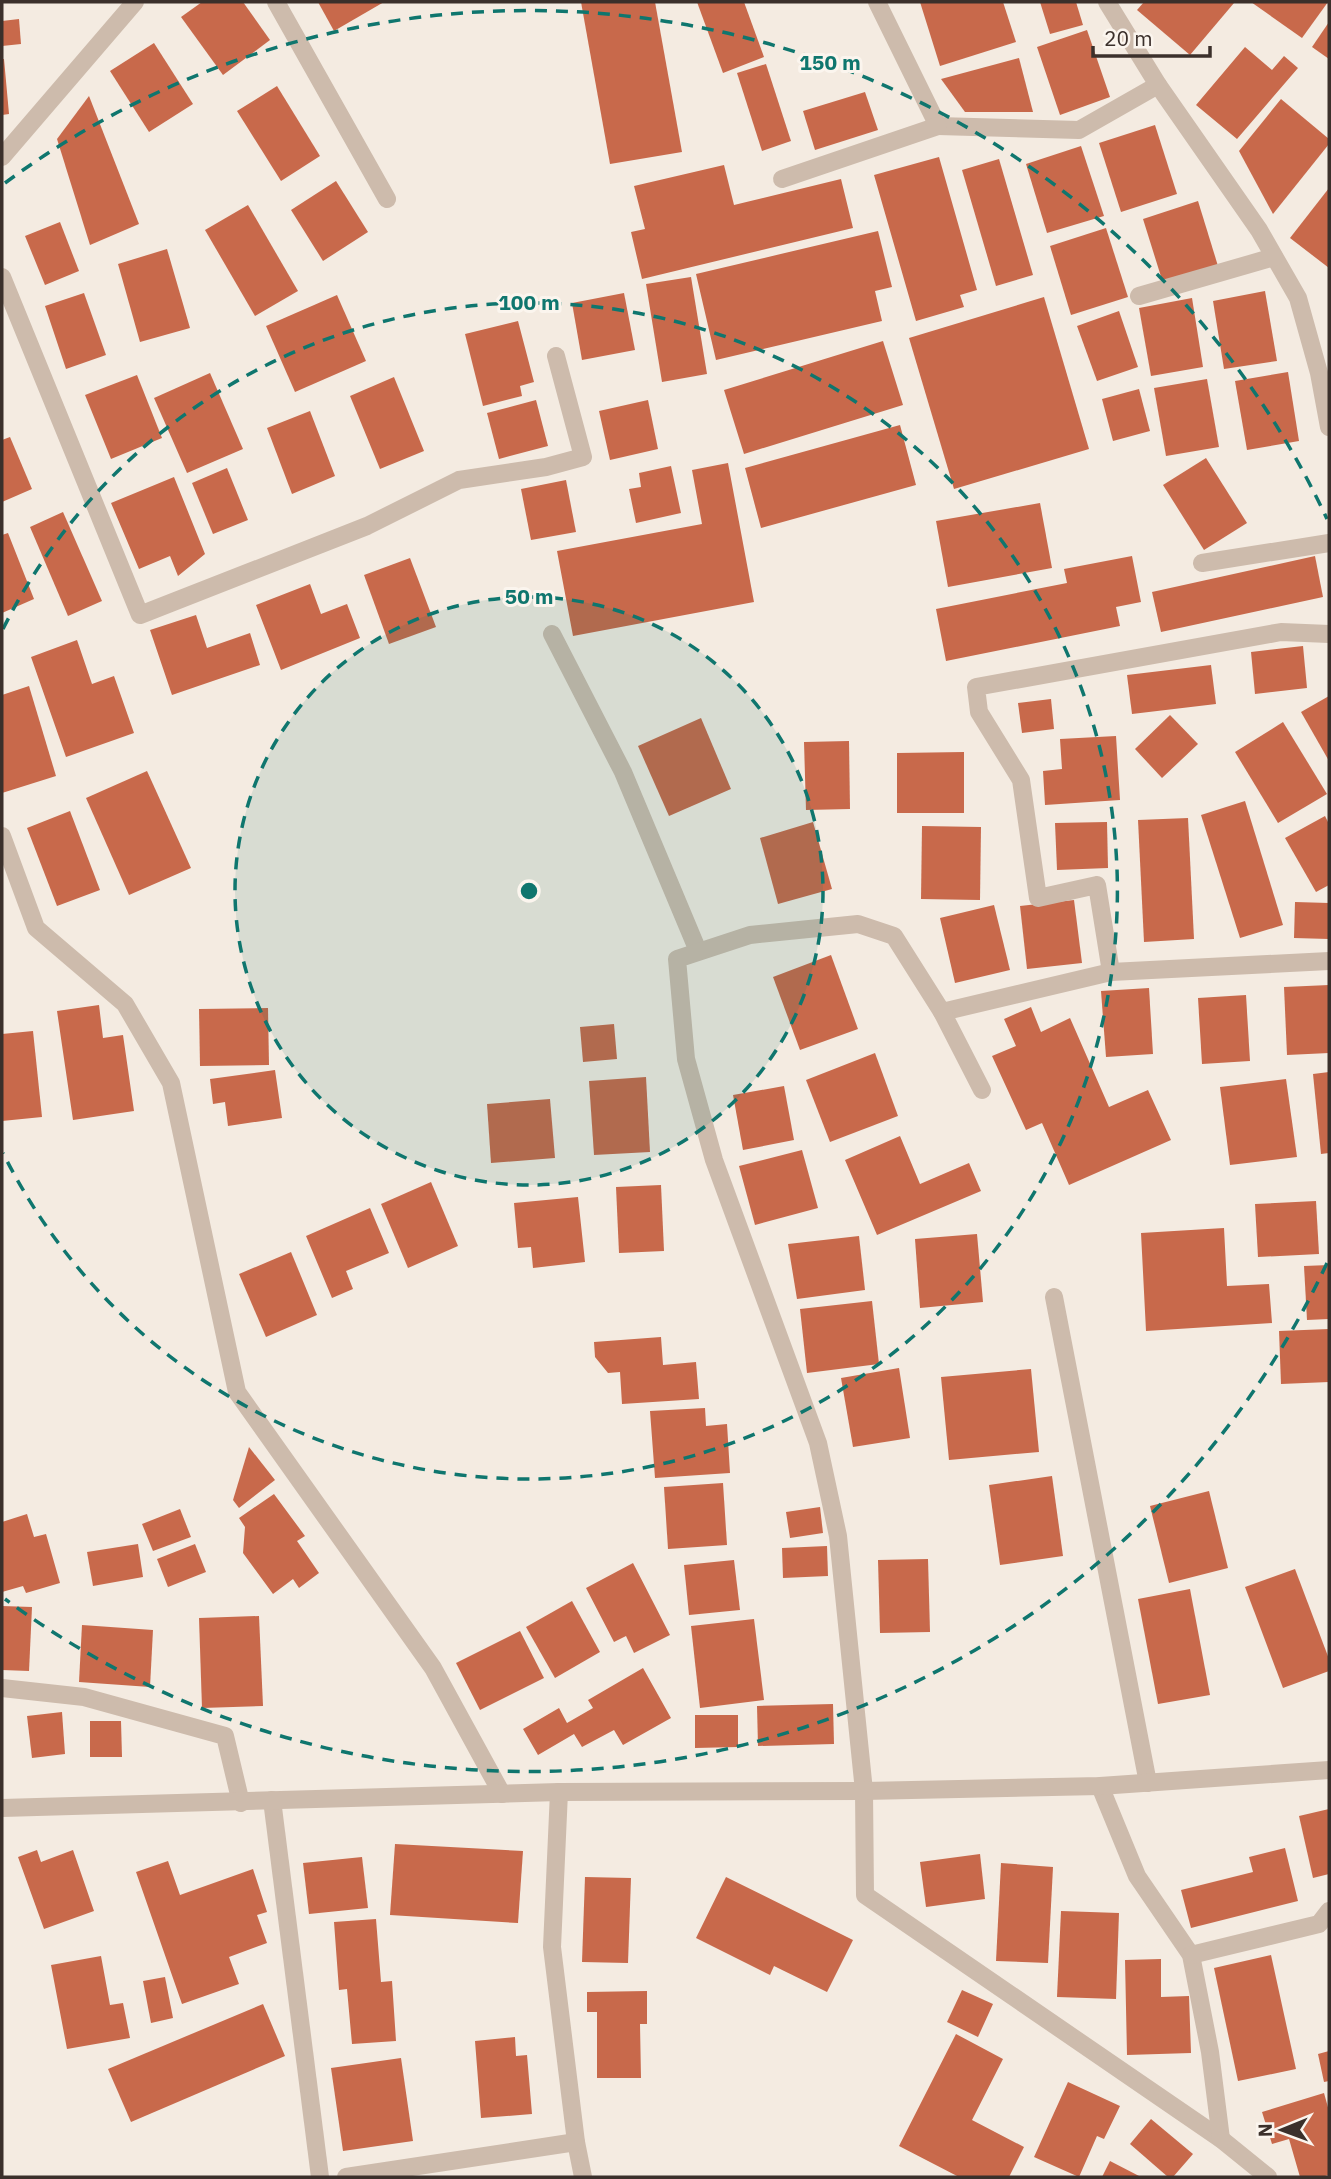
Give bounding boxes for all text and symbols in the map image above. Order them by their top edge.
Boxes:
scale bar [1093,14,1210,58]
text: 20 m [1104,24,1153,52]
text: 150 m [799,48,861,76]
text: 100 m [498,288,560,316]
text: 50 m [505,582,553,610]
centre of rings [517,879,541,903]
north arrow [1247,2095,1317,2165]
text: N [1253,2123,1277,2137]

